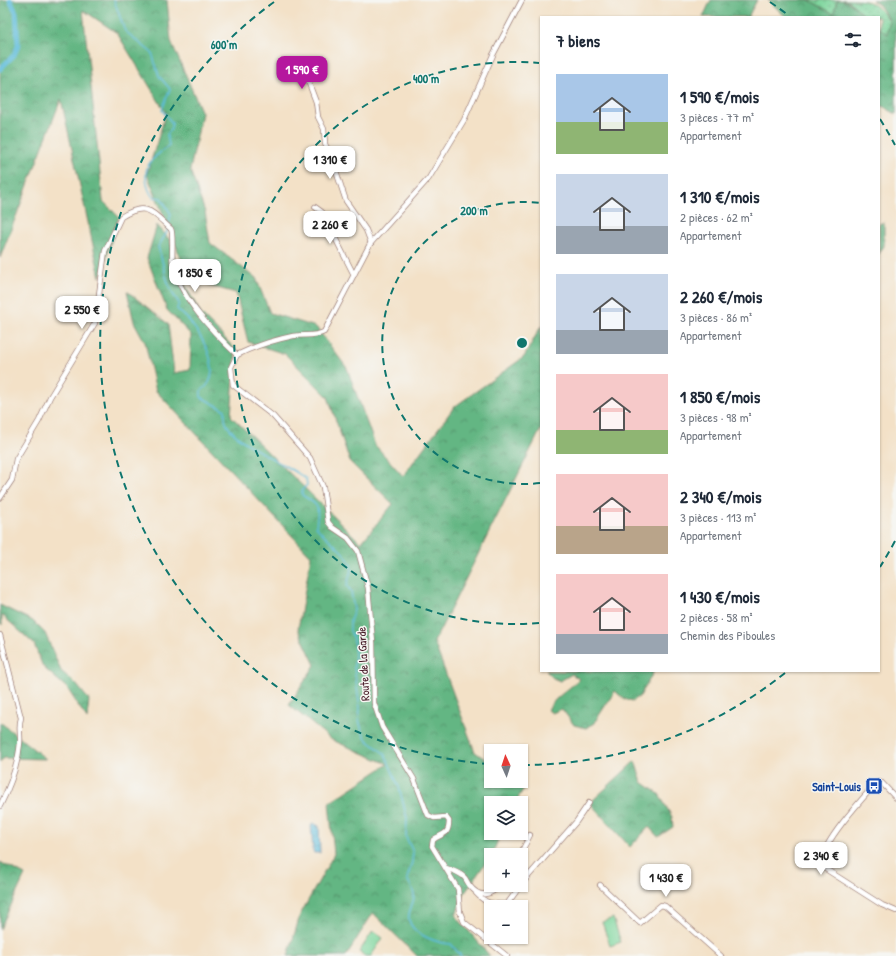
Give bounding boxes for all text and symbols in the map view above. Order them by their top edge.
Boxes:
text: 7 biens [556,29,600,52]
icon: filters [842,29,864,51]
text: 600 m [211,36,237,53]
pin: 1 590 € [265,56,339,90]
text: 1 590 € [285,60,319,78]
text: 400 m [413,70,439,87]
text: 1 590 €/mois [680,85,759,108]
icon: home [588,90,636,138]
text: 3 pièces · 77 m² [680,108,754,126]
text: Appartement [680,126,742,144]
pin: 1 310 € [293,146,367,180]
text: 1 310 € [313,150,347,168]
text: 1 310 €/mois [680,185,760,208]
icon: home [588,190,636,238]
text: 200 m [460,202,488,219]
text: 2 pièces · 62 m² [680,208,753,226]
pin: 2 260 € [293,211,367,245]
text: 2 260 € [312,215,348,233]
text: Appartement [680,226,742,244]
pin: 1 850 € [158,259,232,293]
text: 1 850 € [178,263,212,281]
text: 2 260 €/mois [680,285,762,308]
icon: home [588,290,636,338]
pin: 2 550 € [45,296,119,330]
text: 2 550 € [64,300,100,318]
text: 3 pièces · 86 m² [680,308,752,326]
text: Appartement [680,326,742,344]
centre of rings [515,336,529,350]
text: 1 850 €/mois [680,385,760,408]
icon: home [588,390,636,438]
text: 3 pièces · 98 m² [680,408,752,426]
text: Appartement [680,426,742,444]
text: 2 340 €/mois [680,485,762,508]
icon: home [588,490,636,538]
text: 3 pièces · 113 m² [680,508,756,526]
text: Appartement [680,526,742,544]
text: 1 430 €/mois [680,585,760,608]
icon: home [588,590,636,638]
text: 2 pièces · 58 m² [680,608,752,626]
street label: Route de la Garde [353,626,373,701]
text: Chemin des Piboules [680,626,775,644]
north arrow [484,744,528,788]
map controls [484,744,528,944]
bus stop icon: Saint-Louis [864,776,884,796]
place label: Saint-Louis [812,778,861,795]
button: layers [484,796,528,840]
pin: 2 340 € [784,842,858,876]
text: 2 340 € [804,846,838,864]
button: + [484,848,528,892]
pin: 1 430 € [629,864,703,898]
text: 1 430 € [649,868,683,886]
button: − [484,900,528,944]

